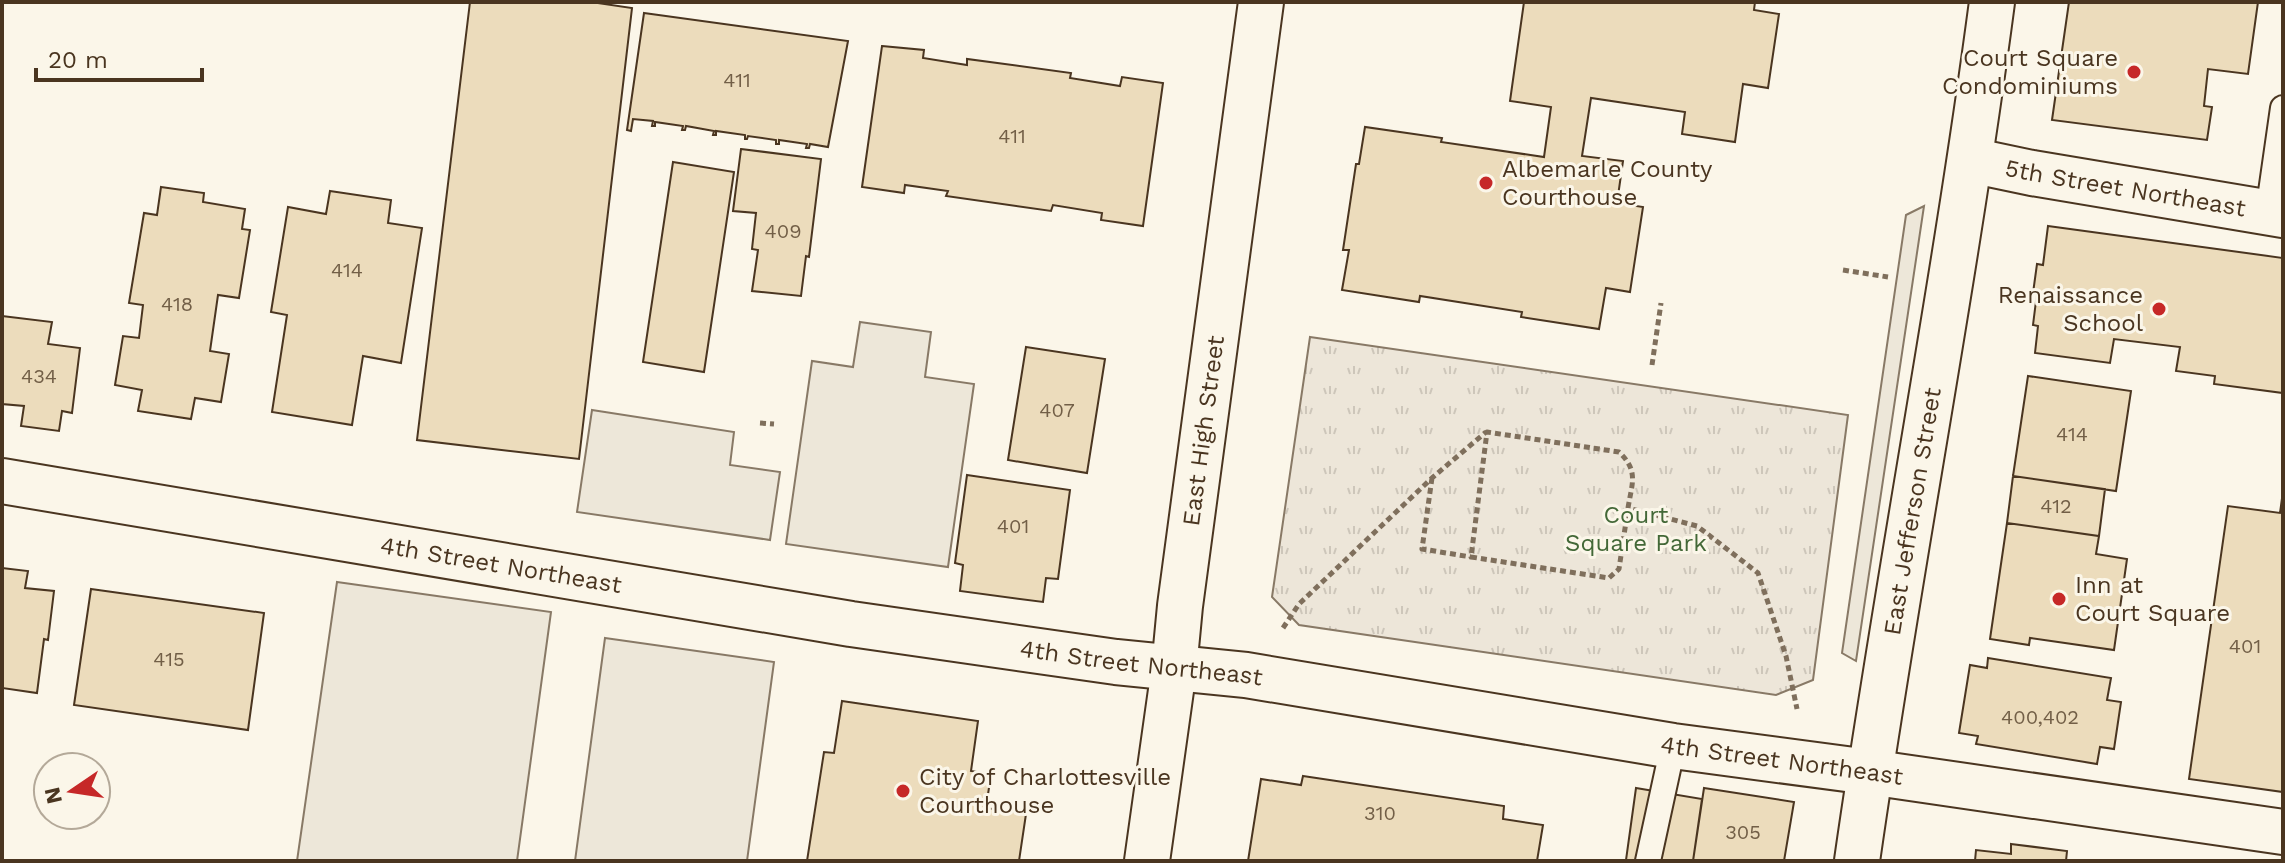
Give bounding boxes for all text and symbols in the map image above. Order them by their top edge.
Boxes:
scale bar [36,32,202,82]
place label: Court Square Condominiums [1942,44,2118,100]
text: 20 m [48,46,108,74]
marker: Court Square Condominiums [2125,63,2143,81]
house number: 411 [723,68,751,92]
house number: 411 [998,124,1026,148]
street label: 5th Street Northeast [2003,154,2248,223]
place label: Albemarle County Courthouse [1502,155,1713,211]
marker: Albemarle County Courthouse [1477,174,1495,192]
house number: 409 [765,219,802,243]
house number: 414 [331,258,363,282]
place label: Renaissance School [1998,281,2144,337]
house number: 418 [161,292,193,316]
marker: Renaissance School [2150,300,2168,318]
street label: East High Street [1177,334,1230,528]
house number: 434 [21,364,57,388]
street label: East Jefferson Street [1878,386,1947,637]
house number: 407 [1039,398,1075,422]
house number: 414 [2056,422,2088,446]
house number: 412 [2040,494,2072,518]
park label: Court Square Park [1565,501,1707,557]
house number: 401 [997,514,1029,538]
street label: 4th Street Northeast [378,531,624,599]
place label: Inn at Court Square [2075,571,2230,627]
marker: Inn at Court Square [2050,590,2068,608]
street label: 4th Street Northeast [1018,634,1265,692]
house number: 401 [2229,634,2261,658]
house number: 415 [153,647,185,671]
house number: 400,402 [2001,705,2079,729]
street label: 4th Street Northeast [1659,730,1905,791]
north arrow [32,751,112,831]
place label: City of Charlottesville Courthouse [919,763,1171,819]
marker: City of Charlottesville Courthouse [894,782,912,800]
text: N [39,785,67,806]
house number: 310 [1364,801,1396,825]
house number: 305 [1725,820,1761,844]

